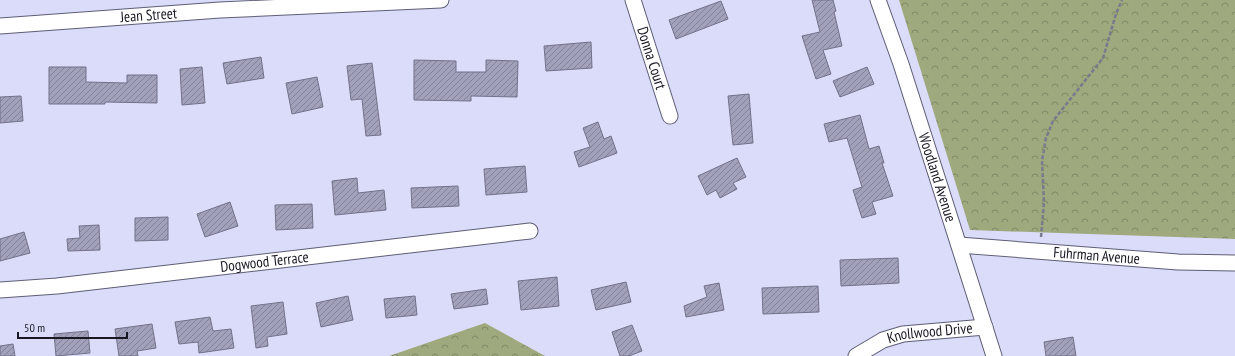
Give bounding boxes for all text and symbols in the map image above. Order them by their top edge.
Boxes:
street label: Jean Street [119,3,178,26]
street label: Donna Court [633,24,671,92]
street label: Woodland Avenue [915,130,961,224]
street label: Fuhrman Avenue [1053,242,1141,268]
street label: Dogwood Terrace [219,247,310,276]
scale bar [18,314,127,340]
street label: Knollwood Drive [885,318,973,347]
text: 50 m [24,320,45,335]

